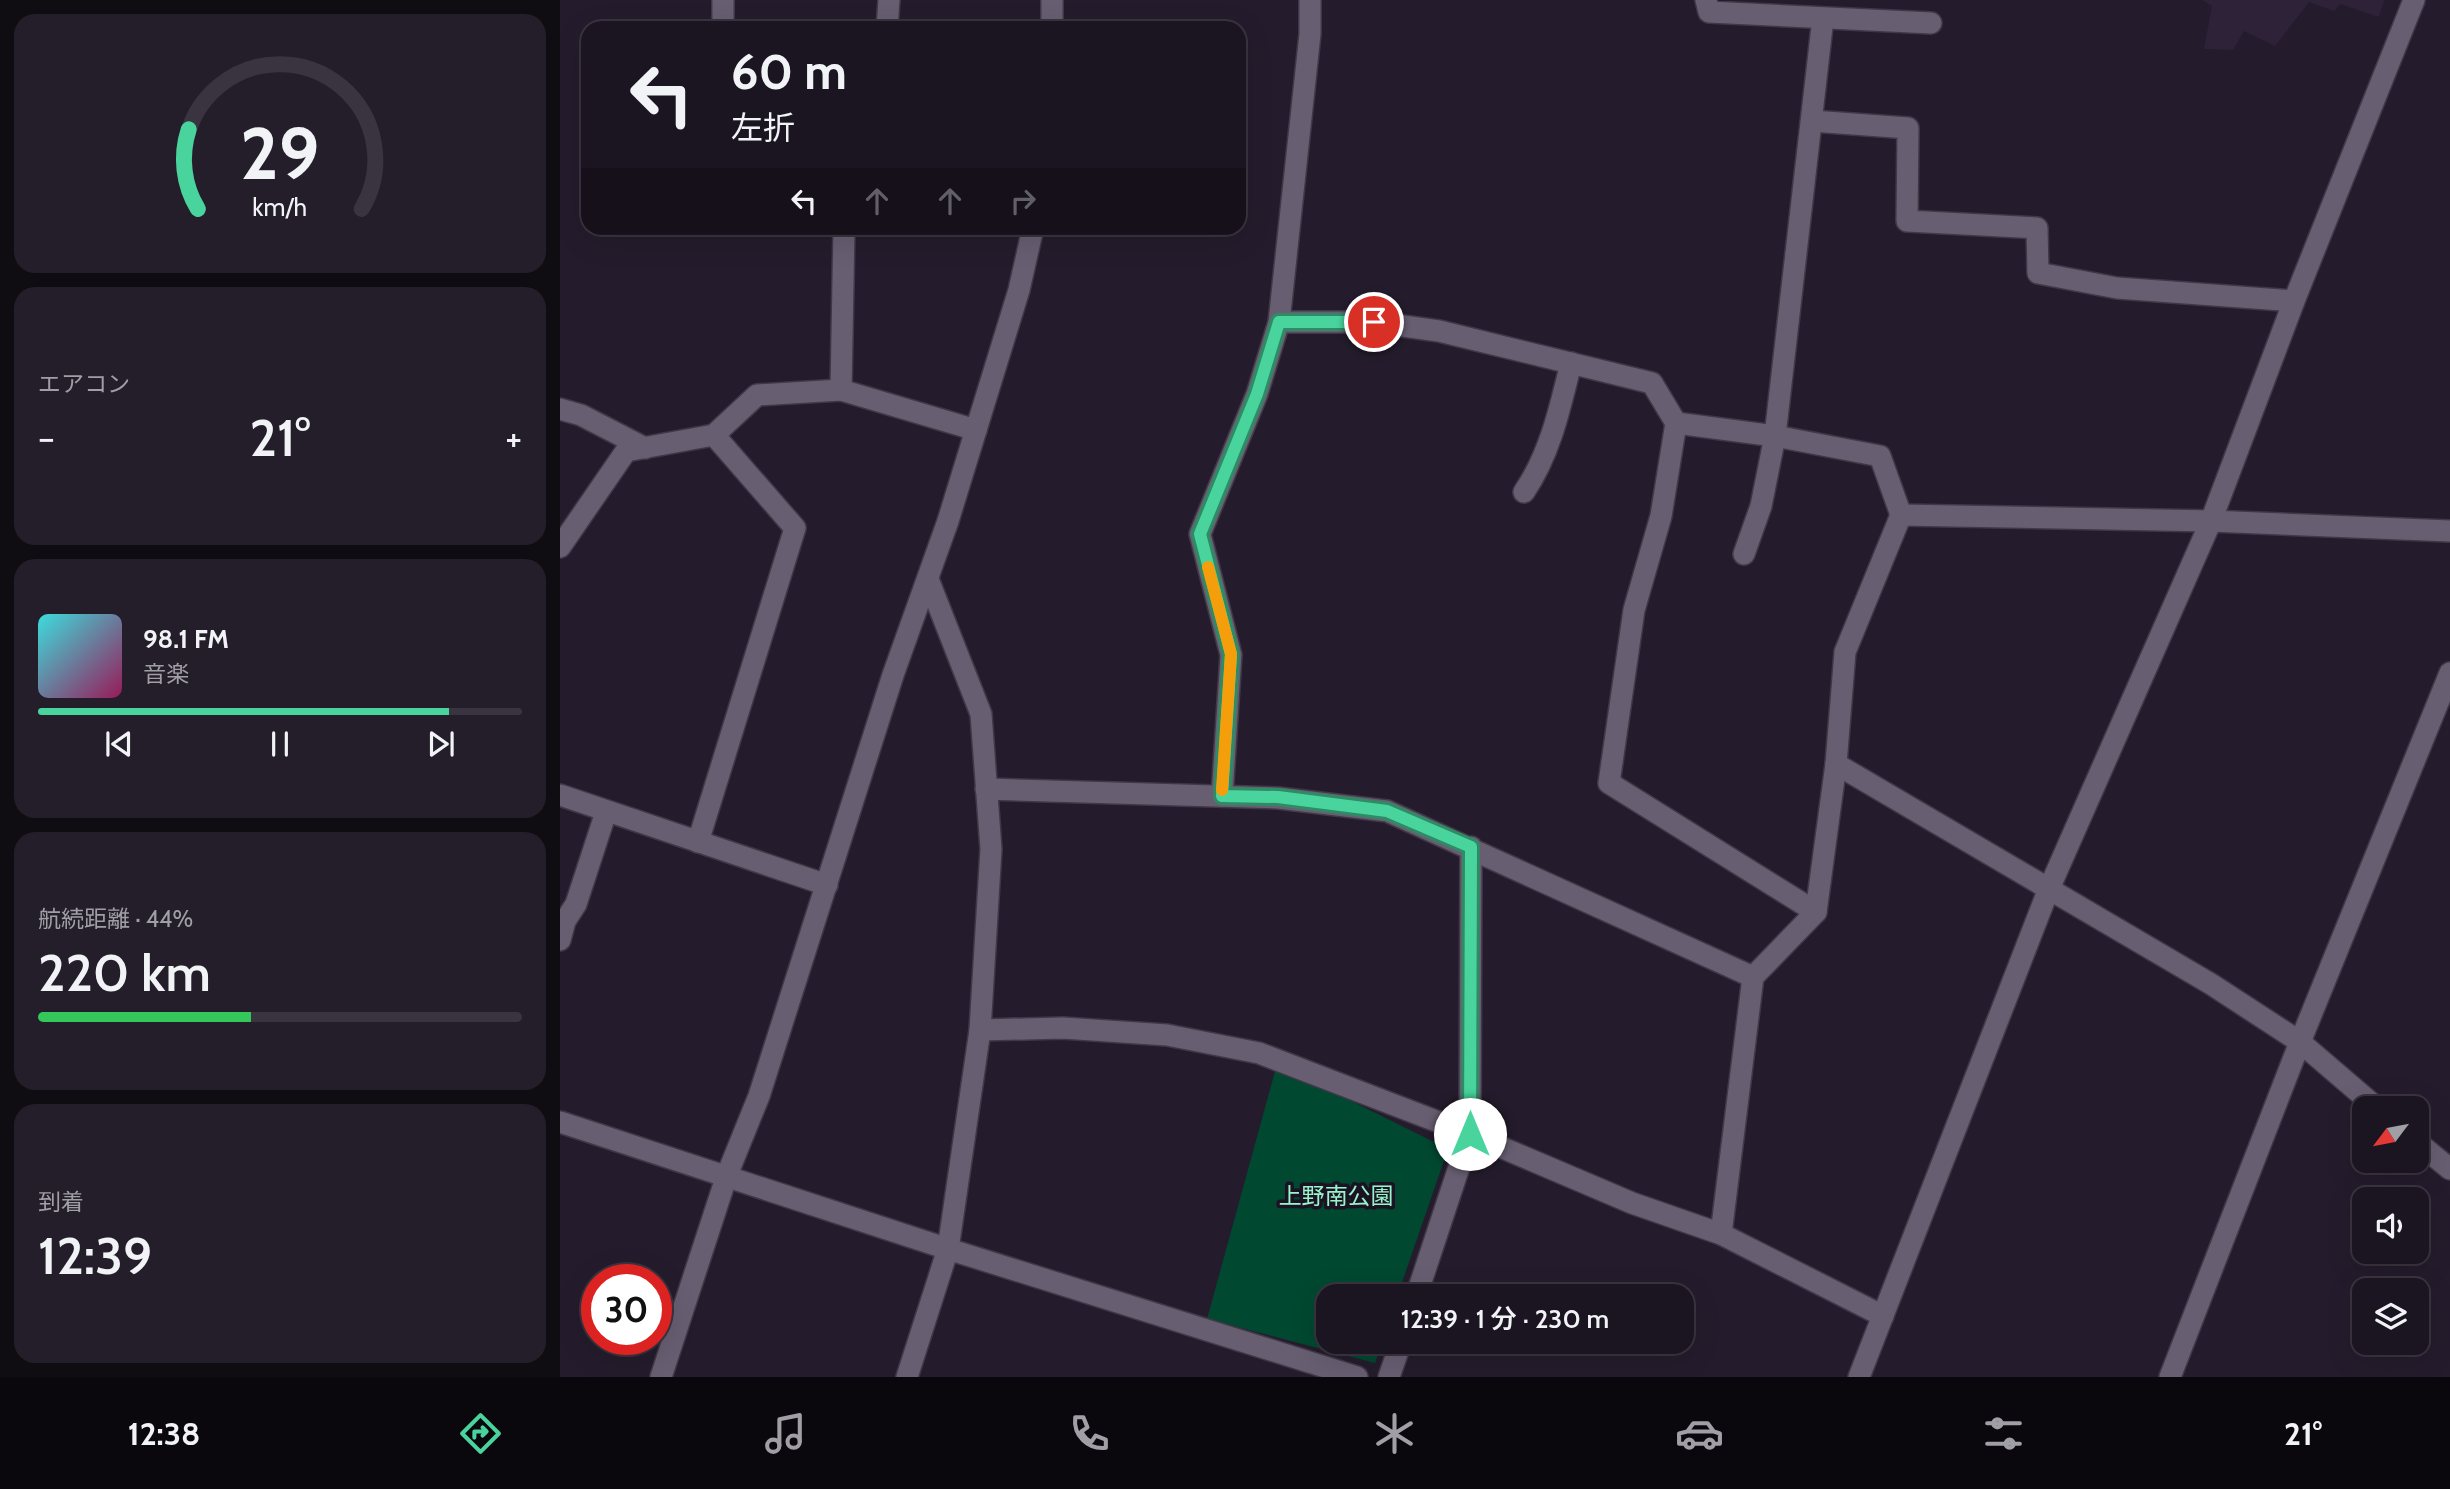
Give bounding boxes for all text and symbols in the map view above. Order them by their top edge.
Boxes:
text: 60 m [731,42,847,101]
icon: left [616,49,707,140]
text: 左折 [731,108,795,147]
text: 29 [240,110,320,198]
icon: left [785,182,823,220]
icon: ahead [858,182,896,220]
icon: ahead [931,182,969,220]
icon: right [1004,182,1042,220]
text: km/h [253,192,307,222]
pin [1344,292,1404,352]
icon: arrive [1355,303,1393,341]
text: エアコン [38,370,130,398]
text: 21° [250,406,310,469]
text: − [38,414,55,461]
text: + [505,414,522,461]
text: 98.1 FM [143,623,229,655]
text: 音楽 [143,660,189,688]
icon: previous [100,725,138,763]
icon: pause [261,725,299,763]
icon: next [422,725,460,763]
text: 航続距離 · 44% [38,905,193,933]
text: 220 km [38,941,211,1004]
north arrow [2352,1096,2429,1172]
map controls [2352,1096,2429,1355]
position arrow [1433,1097,1507,1171]
park label: 上野南公園 [1279,1182,1394,1210]
button: sound [2352,1187,2429,1264]
text: 到着 [38,1188,84,1216]
text: 12:39 [38,1224,152,1287]
speed limit sign: 30 [581,1264,672,1355]
button: layers [2352,1278,2429,1355]
text: 12:39 · 1 分 · 230 m [1401,1303,1609,1335]
icon: directions [456,1409,505,1458]
icon: music [761,1409,810,1458]
icon: phone [1065,1409,1114,1458]
icon: climate [1370,1409,1419,1458]
icon: car [1675,1409,1724,1458]
icon: filters [1979,1409,2028,1458]
text: 12:38 [128,1414,200,1453]
text: 21° [2284,1414,2322,1453]

